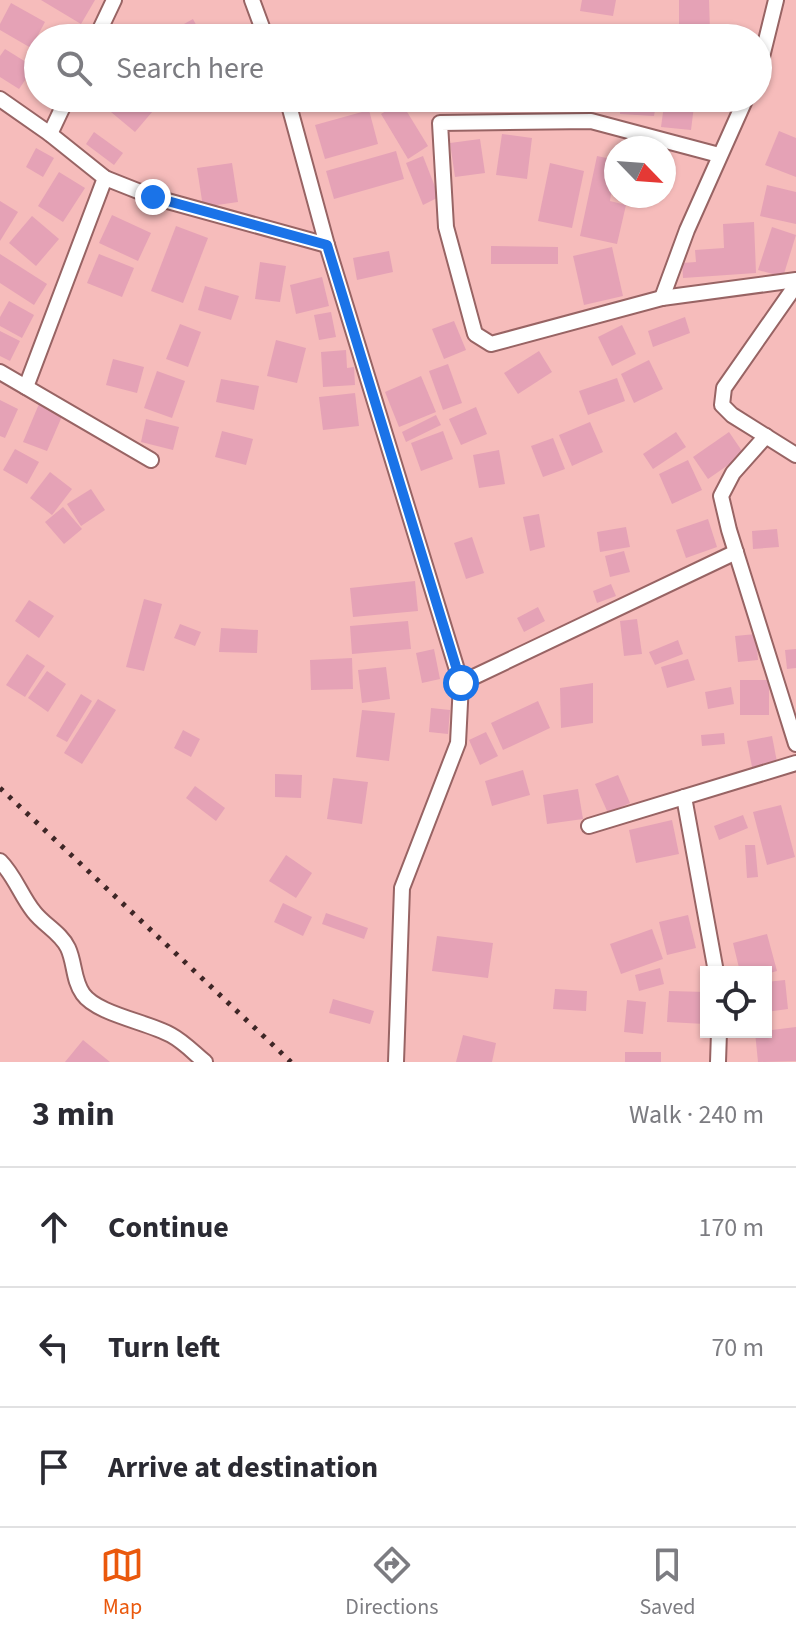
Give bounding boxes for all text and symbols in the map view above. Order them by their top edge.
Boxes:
search box [24,24,772,112]
icon: search [52,46,96,90]
text: Search here [116,47,264,90]
north arrow [604,136,676,208]
route end [135,179,171,215]
route start [443,665,479,701]
map controls [700,966,772,1038]
button: locate [700,966,772,1038]
text: 3 min [32,1090,115,1139]
text: Walk · 240 m [629,1096,764,1133]
icon: ahead [32,1205,76,1249]
text: Continue [108,1206,229,1249]
text: 170 m [698,1209,764,1246]
icon: left [32,1325,76,1369]
text: Turn left [108,1326,220,1369]
text: 70 m [711,1329,764,1366]
icon: arrive [32,1445,76,1489]
text: Arrive at destination [108,1446,378,1489]
tab: Map [100,1543,144,1623]
tab: Directions [345,1543,438,1623]
tab: Saved [639,1543,696,1623]

